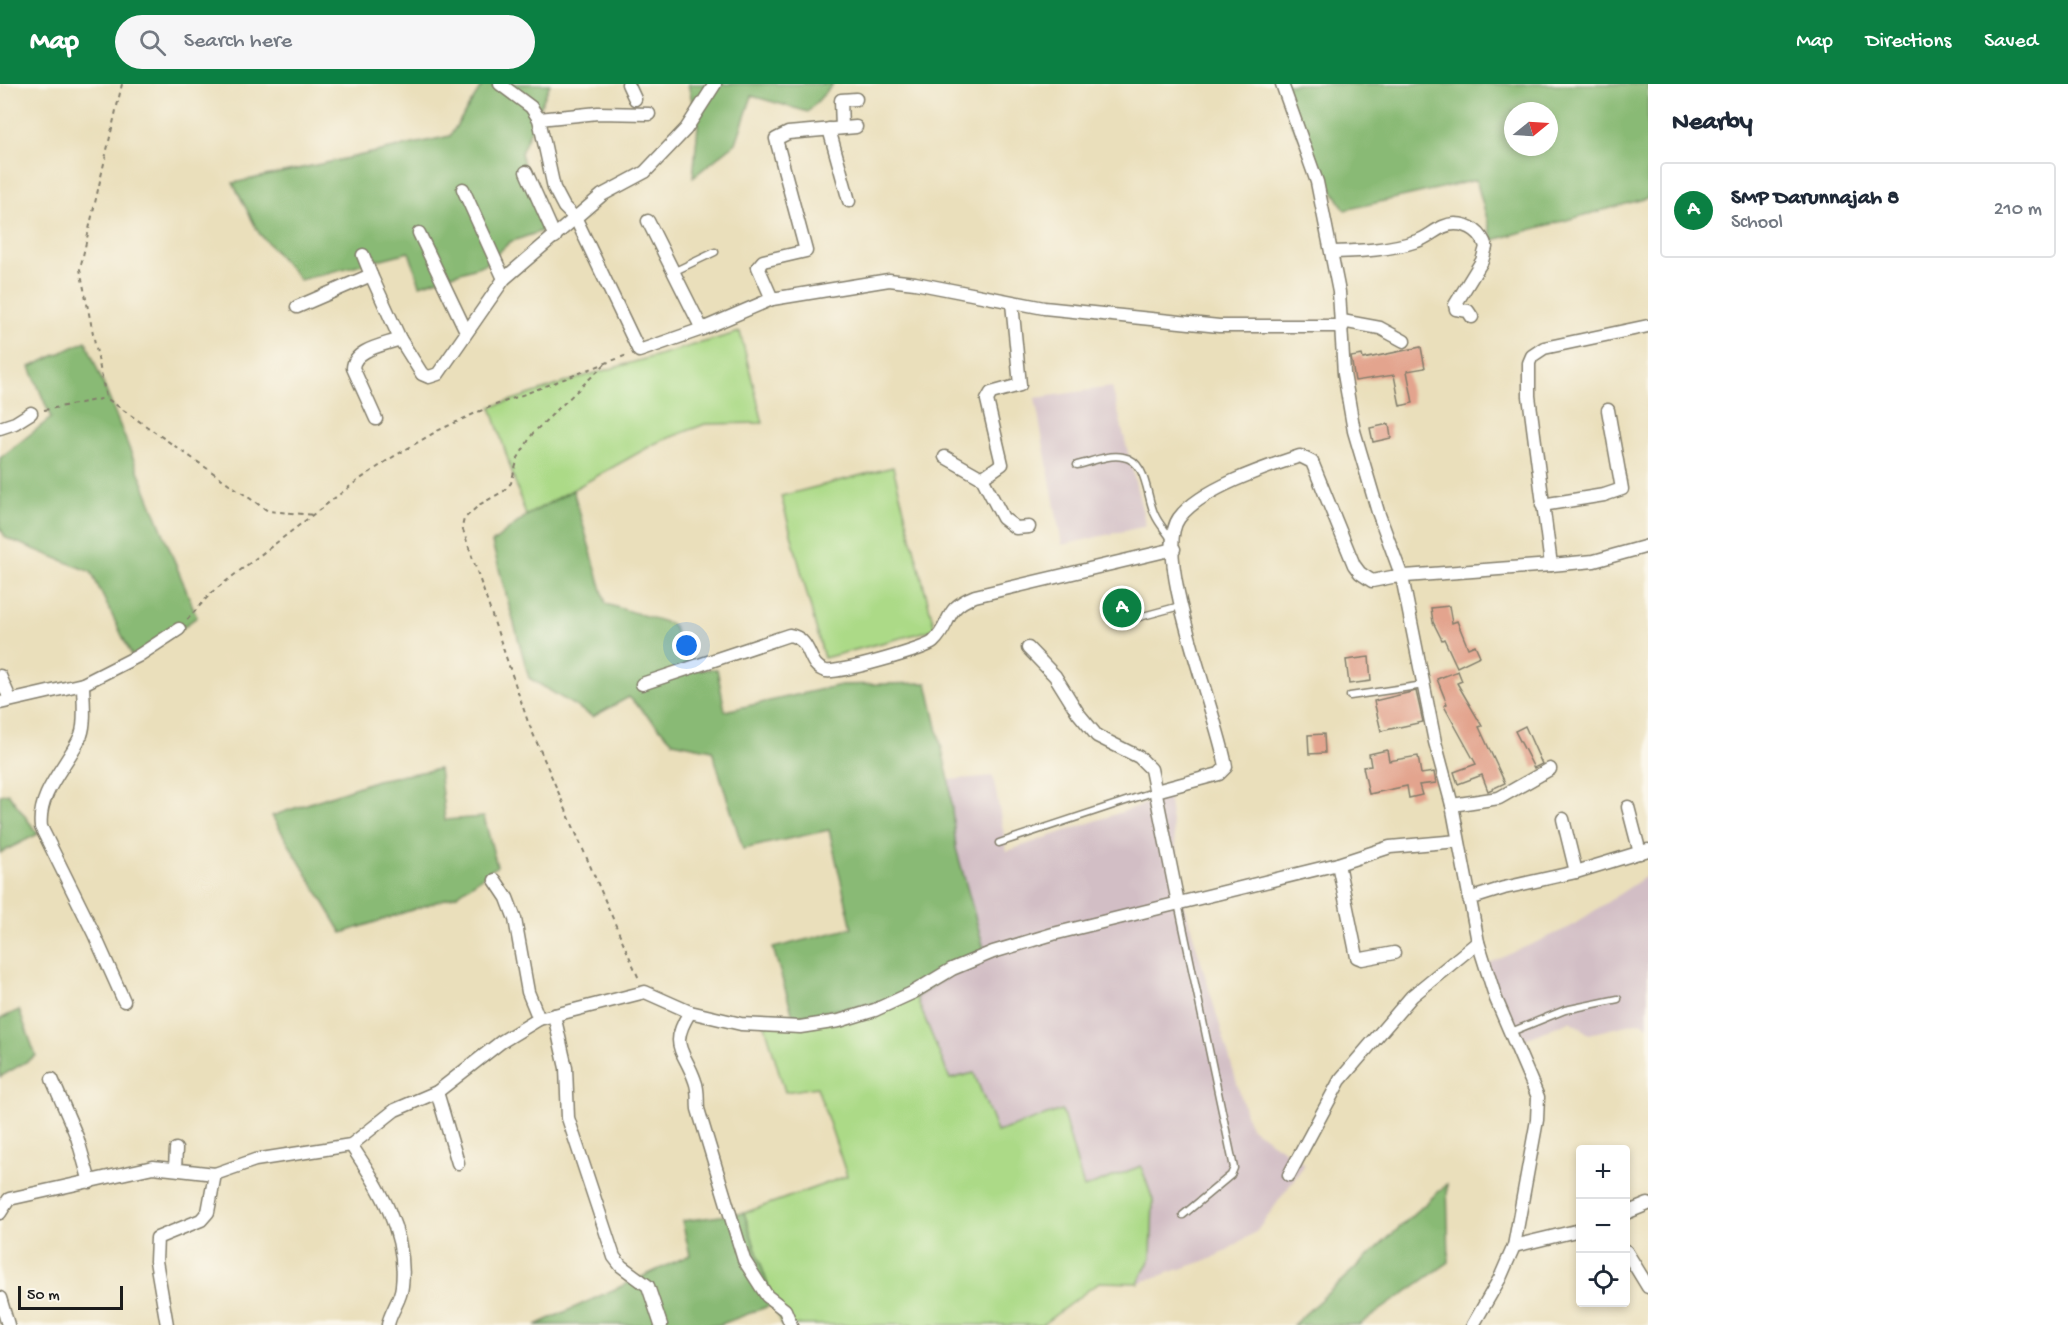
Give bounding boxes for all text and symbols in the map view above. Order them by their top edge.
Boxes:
search box [115,15,535,69]
text: Map [30,26,79,59]
icon: search [136,26,169,59]
text: Search here [184,29,292,55]
text: Map [1796,30,1833,55]
text: Directions [1866,30,1951,55]
text: Saved [1984,30,2038,55]
north arrow [1504,102,1558,156]
text: Nearby [1672,108,1753,139]
text: SMP Darunnajah 8 [1731,186,1899,212]
text: A [1688,199,1699,222]
text: 210 m [1994,199,2042,222]
text: School [1731,212,1783,235]
pin: A [1102,586,1142,630]
your location [672,631,701,660]
map controls [1576,1145,1630,1307]
button: + [1576,1145,1630,1199]
button: − [1576,1199,1630,1253]
button: locate [1576,1253,1630,1307]
scale bar [18,1283,123,1310]
text: 50 m [27,1287,60,1306]

